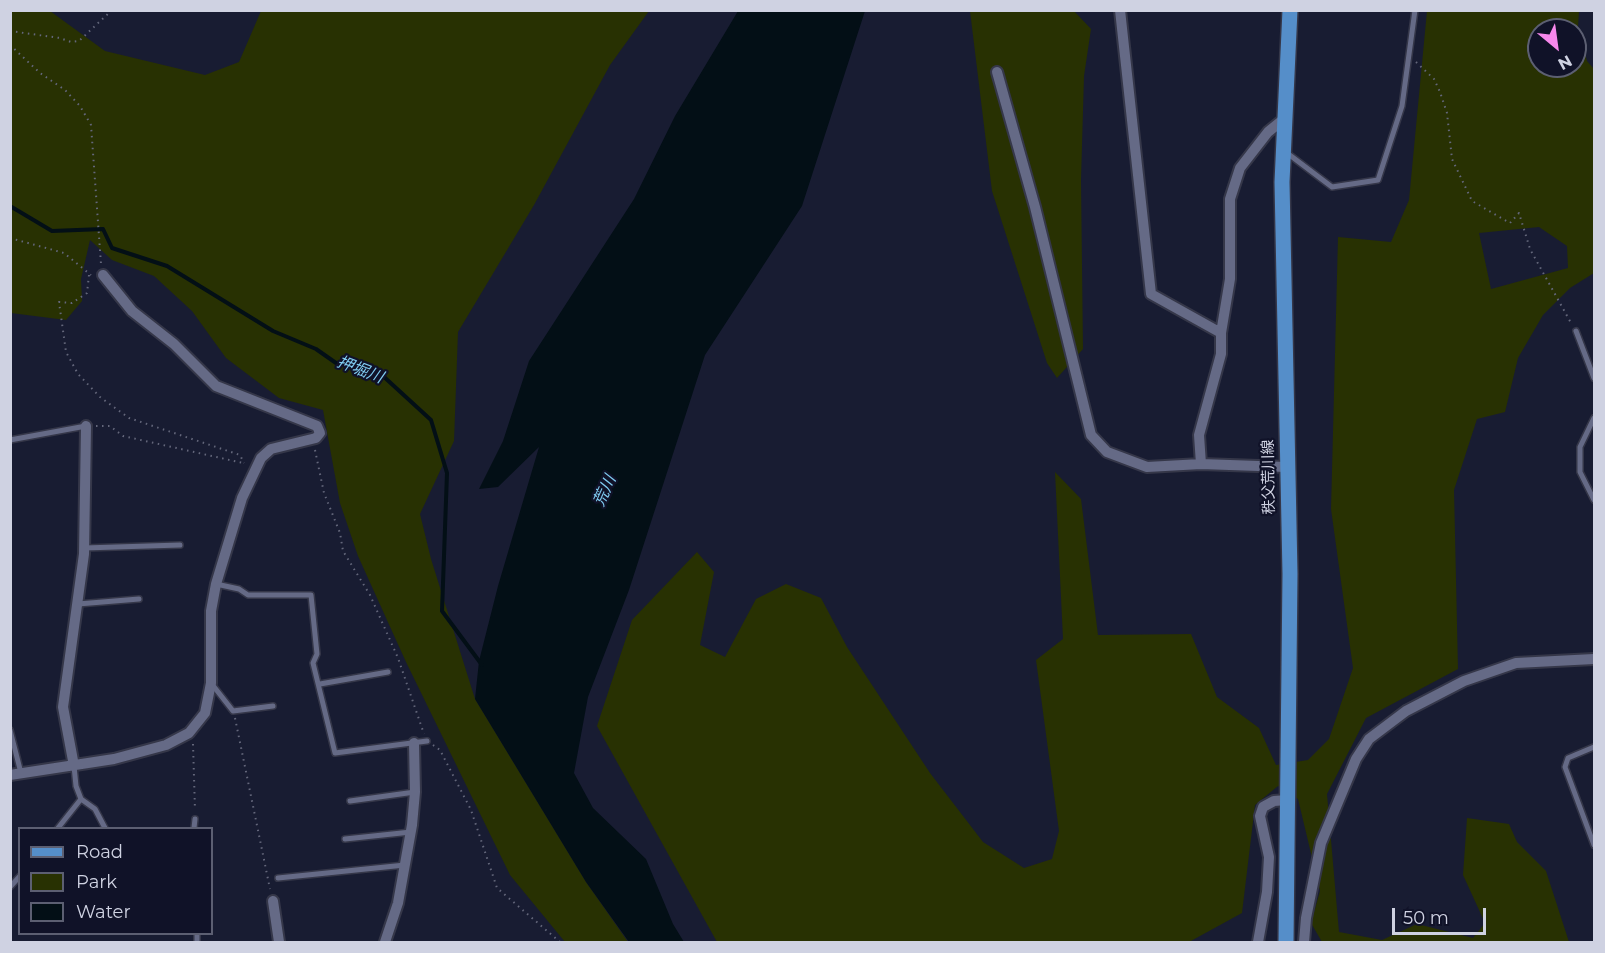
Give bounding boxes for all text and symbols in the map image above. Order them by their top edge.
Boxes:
north arrow [1527,18,1587,78]
text: N [1555,51,1575,74]
water label: 押堀川 [334,352,386,388]
street label: 秩父荒川線 [1259,439,1279,515]
water label: 荒川 [590,472,620,510]
legend [18,827,213,935]
text: Road [76,841,123,863]
text: Park [76,871,117,893]
scale bar [1395,896,1490,934]
text: Water [76,901,131,923]
text: 50 m [1403,907,1449,929]

